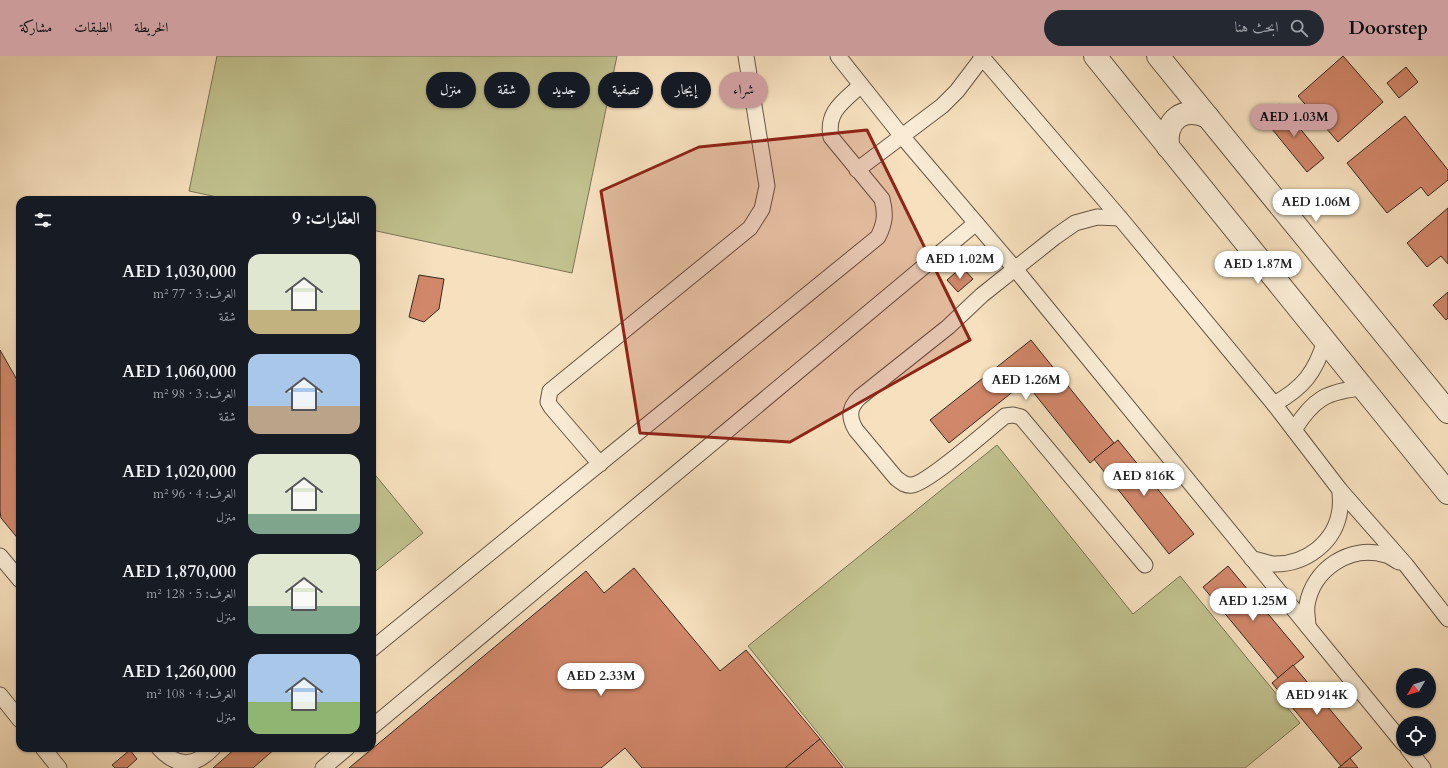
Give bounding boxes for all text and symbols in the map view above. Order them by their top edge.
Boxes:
search box [1044,10,1324,46]
text: Doorstep [1348,15,1428,41]
text: ابحث هنا [1234,17,1278,37]
icon: search [1288,17,1310,39]
text: مشاركة [20,18,52,37]
text: الطبقات [74,18,112,37]
text: الخريطة [134,18,168,37]
chip: منزل [426,72,476,108]
chip: شقة [484,72,530,108]
chip: جديد [538,72,590,108]
chip: تصفية [598,72,653,108]
chip: إيجار [661,72,711,108]
chip: شراء [719,72,768,108]
pin: AED 1.03M [1248,104,1340,138]
text: AED 1.03M [1259,108,1329,126]
pin: AED 1.06M [1270,189,1362,223]
text: AED 1.06M [1281,193,1351,211]
text: العقارات: 9 [292,207,360,230]
icon: filters [32,209,54,231]
pin: AED 1.02M [914,246,1006,280]
text: AED 1.02M [925,250,995,268]
pin: AED 1.87M [1212,251,1304,285]
text: AED 1.87M [1223,255,1293,273]
text: AED 1,030,000 [122,260,236,283]
icon: home [280,270,328,318]
text: الغرف: 3 · 77 m² [153,285,236,303]
text: شقة [219,308,236,326]
text: AED 1,060,000 [122,360,236,383]
pin: AED 1.26M [980,367,1072,401]
icon: home [280,370,328,418]
text: AED 1.26M [991,371,1061,389]
text: الغرف: 3 · 98 m² [153,385,236,403]
text: شقة [219,408,236,426]
text: AED 1,020,000 [122,460,236,483]
pin: AED 816K [1103,463,1185,497]
text: AED 816K [1112,467,1176,485]
icon: home [280,470,328,518]
text: الغرف: 4 · 96 m² [153,485,236,503]
text: منزل [216,508,236,526]
text: AED 1,870,000 [122,560,236,583]
icon: home [280,570,328,618]
text: الغرف: 5 · 128 m² [146,585,236,603]
pin: AED 1.25M [1207,588,1299,622]
text: AED 1.25M [1218,592,1288,610]
text: منزل [216,608,236,626]
text: AED 1,260,000 [122,660,236,683]
pin: AED 2.33M [555,663,647,697]
text: AED 2.33M [566,667,636,685]
north arrow [1396,668,1436,708]
map controls [1396,668,1436,756]
icon: home [280,670,328,718]
pin: AED 914K [1276,682,1358,716]
text: الغرف: 4 · 108 m² [146,685,236,703]
text: AED 914K [1285,686,1349,704]
text: منزل [216,708,236,726]
button: locate [1396,716,1436,756]

